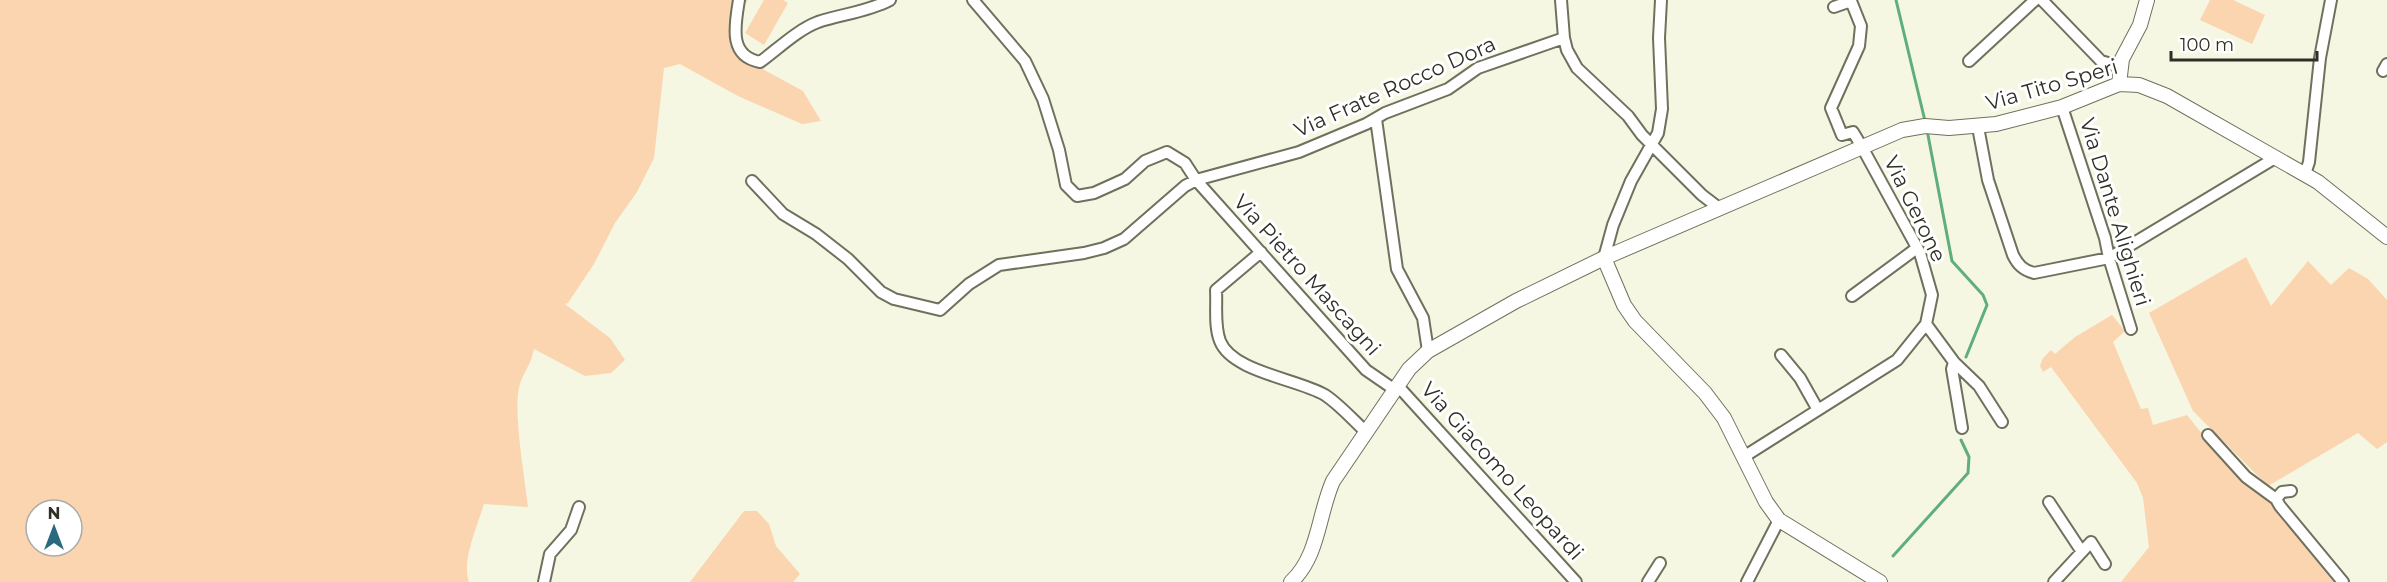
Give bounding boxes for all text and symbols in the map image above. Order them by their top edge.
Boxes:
scale bar [2171,24,2316,62]
street label: Via Frate Rocco Dora [1290,31,1499,142]
text: 100 m [2180,34,2234,56]
street label: Via Tito Speri [1983,54,2121,115]
street label: Via Dante Alighieri [2075,115,2156,309]
street label: Via Gerone [1879,152,1952,266]
street label: Via Pietro Mascagni [1229,189,1386,360]
street label: Via Giacomo Leopardi [1416,377,1589,565]
north arrow [24,498,84,558]
text: N [48,504,60,523]

